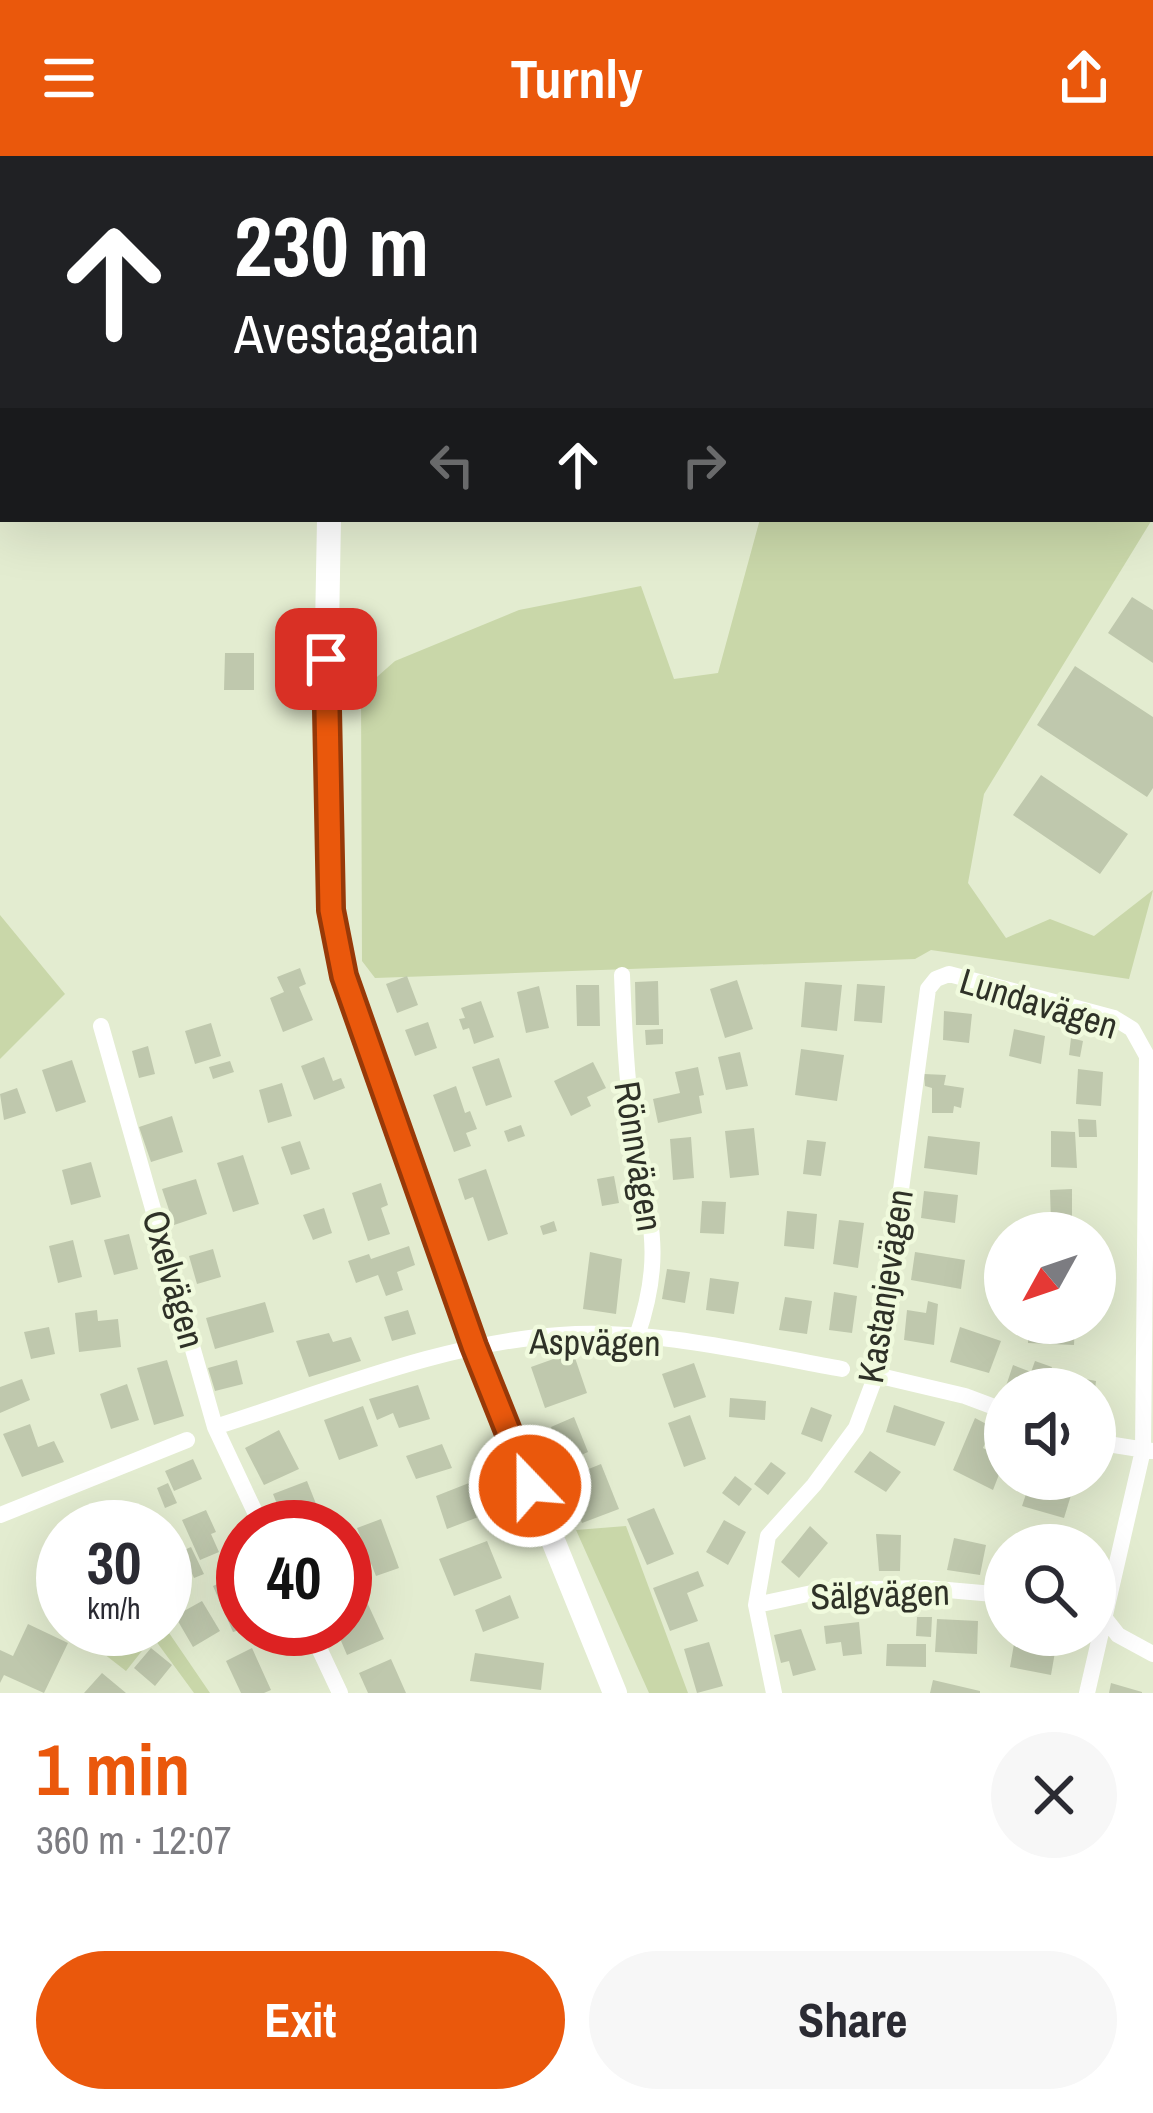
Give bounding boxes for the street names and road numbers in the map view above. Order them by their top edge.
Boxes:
street label: Lundavägen [954,956,1124,1050]
street label: Rönnvägen [603,1078,675,1234]
street label: Kastanjevägen [846,1186,924,1386]
street label: Oxelvägen [131,1205,217,1353]
street label: Aspvägen [528,1317,661,1367]
street label: Sälgvägen [809,1568,951,1620]

